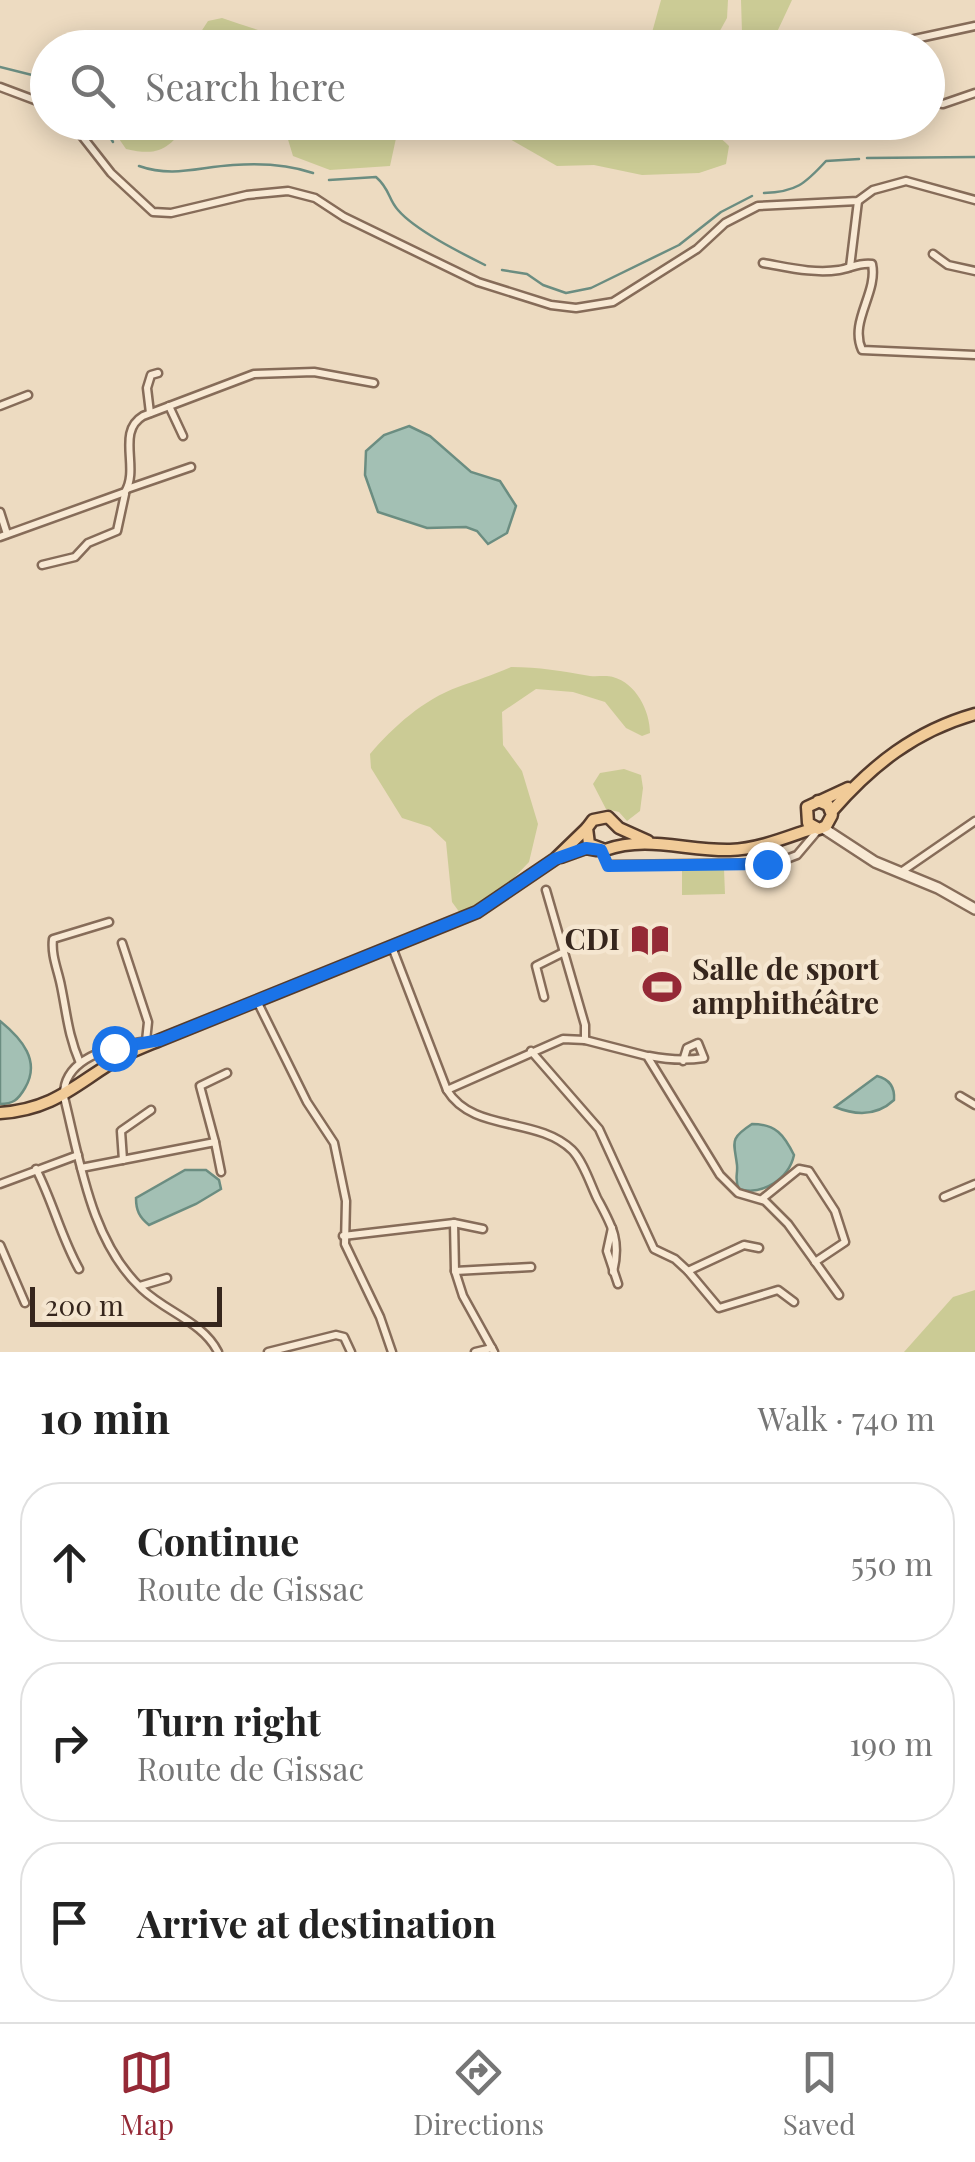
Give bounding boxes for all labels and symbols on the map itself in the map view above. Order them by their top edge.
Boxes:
route end [745,842,791,888]
place label: CDI [565,918,620,958]
library icon: CDI [629,919,671,961]
place label: Salle de sport amphithéâtre [692,948,880,1022]
sports icon: Salle de sport amphithéâtre [641,966,683,1008]
route start [92,1026,138,1072]
scale bar [30,1282,222,1326]

